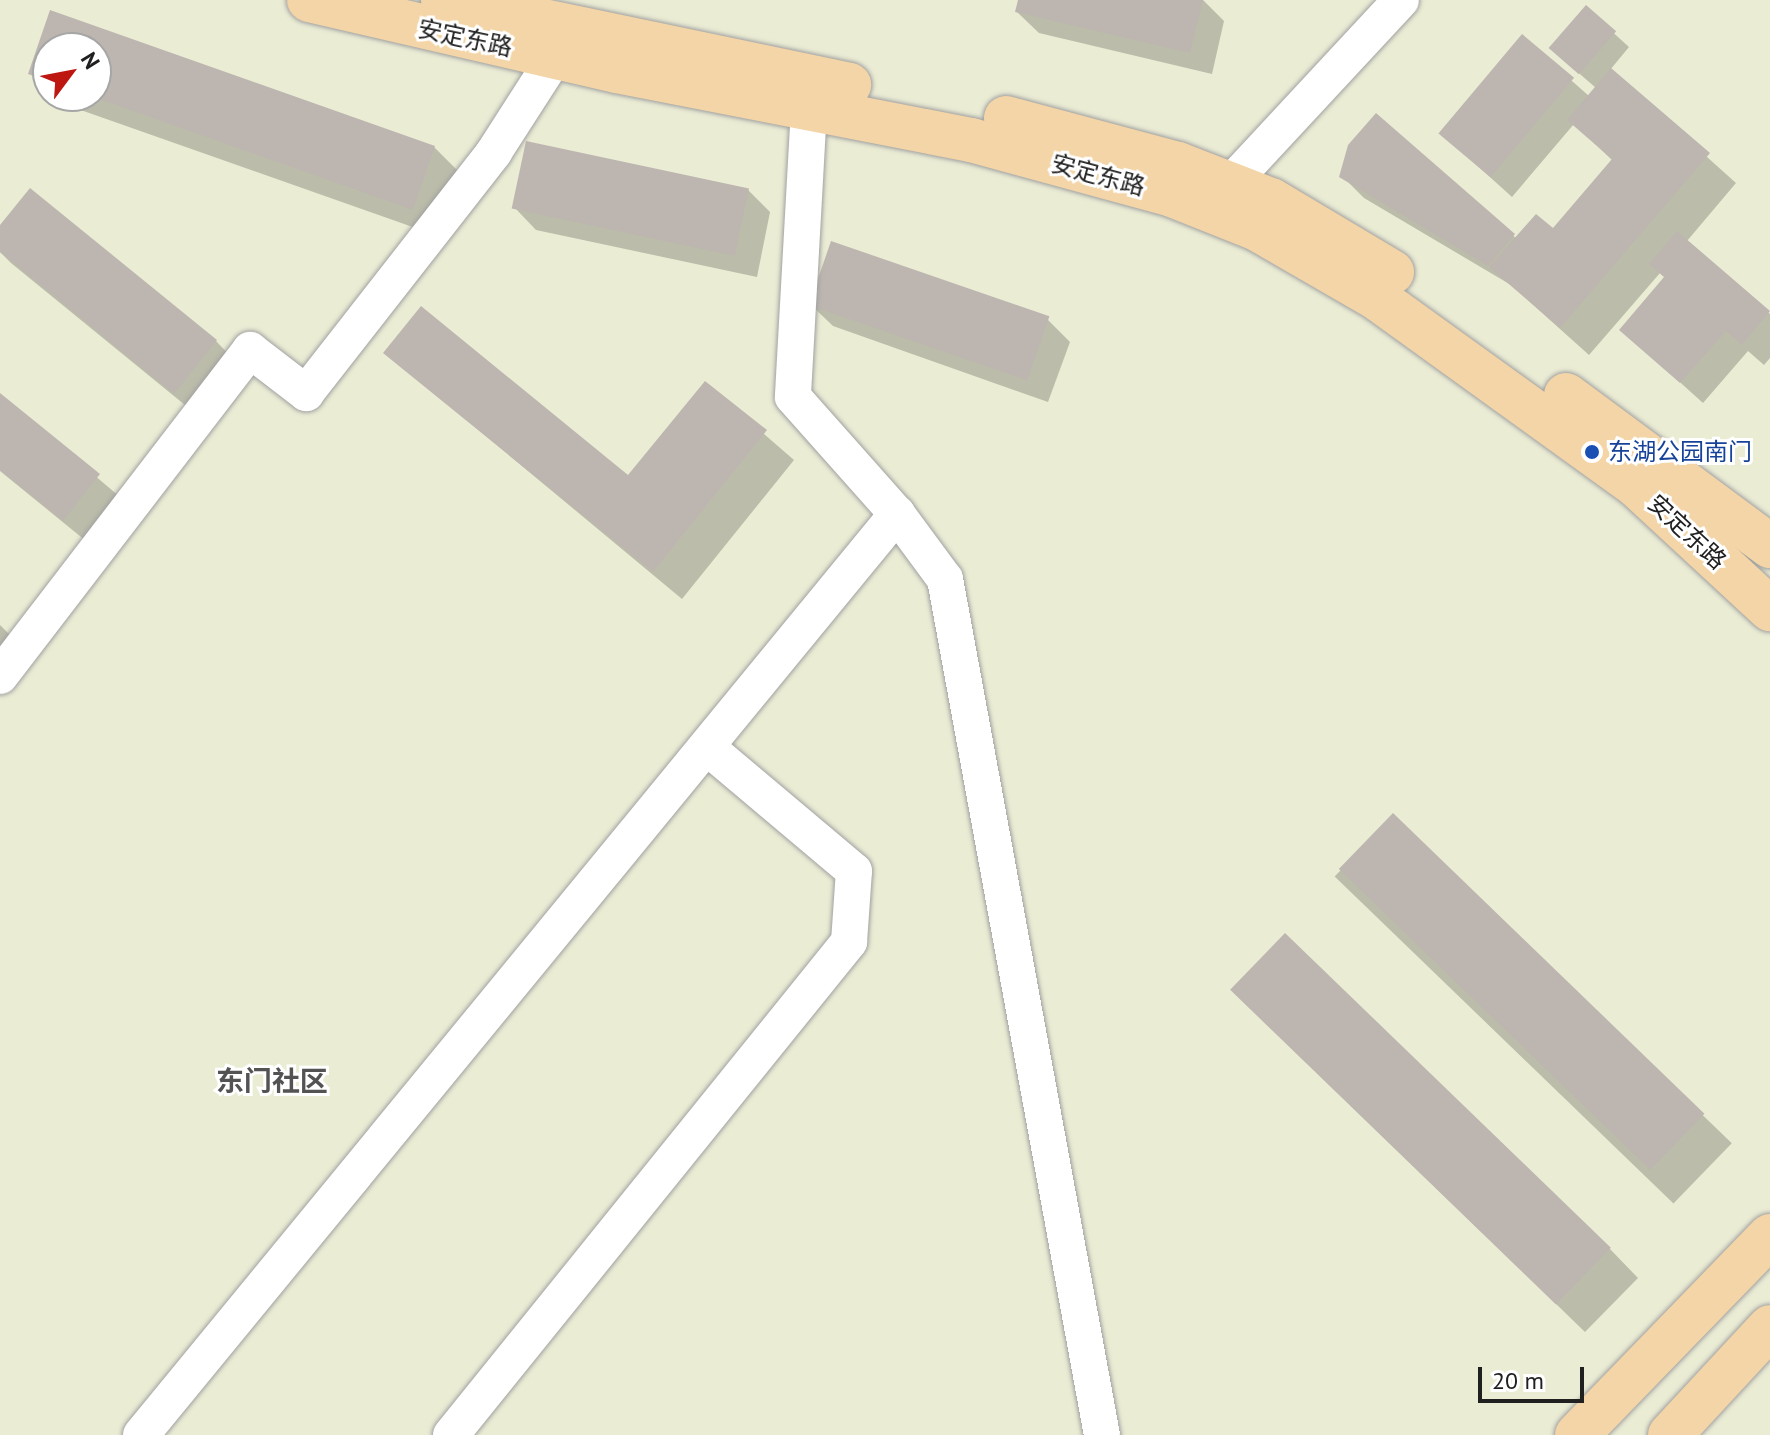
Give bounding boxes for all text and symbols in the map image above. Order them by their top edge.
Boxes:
street label: 安定东路 [415,14,515,62]
north arrow [32,32,112,112]
text: N [75,47,106,74]
street label: 安定东路 [1048,149,1148,201]
place label: 东湖公园南门 [1608,438,1752,466]
marker: 东湖公园南门 [1583,443,1601,461]
street label: 安定东路 [1642,489,1732,575]
district label: 东门社区 [216,1064,328,1098]
scale bar [1482,1351,1588,1401]
text: 20 m [1492,1365,1544,1396]

